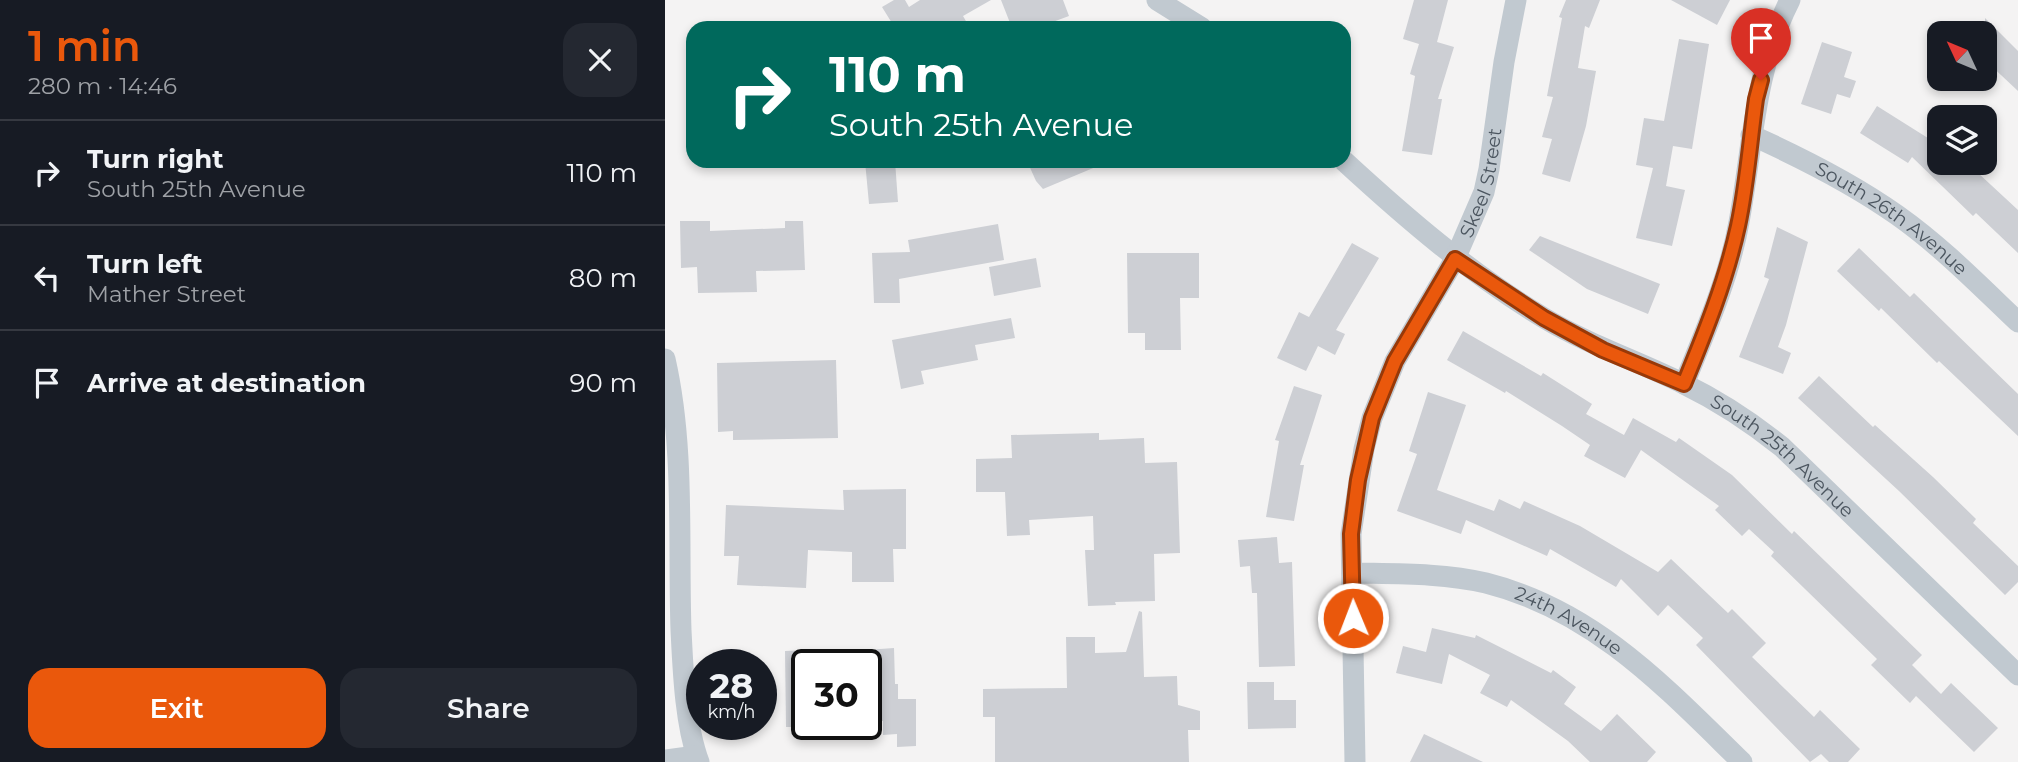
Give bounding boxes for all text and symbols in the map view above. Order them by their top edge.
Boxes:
pin [1731,8,1791,80]
icon: arrive [1742,19,1780,57]
text: 1 min [28,20,141,72]
north arrow [1927,21,1997,91]
map controls [1927,21,1997,175]
button: close [563,23,637,97]
text: 110 m [829,45,966,104]
icon: right [714,49,805,140]
text: 280 m · 14:46 [28,72,177,100]
text: South 25th Avenue [829,105,1133,144]
button: layers [1927,105,1997,175]
street label: Skeel Street [1455,126,1507,241]
text: Turn right [87,143,223,175]
icon: right [28,154,66,192]
text: 110 m [567,157,637,189]
street label: South 26th Avenue [1811,157,1972,280]
text: South 25th Avenue [87,175,306,203]
text: Turn left [87,248,203,280]
icon: left [28,259,66,297]
text: 80 m [569,262,637,294]
text: Mather Street [87,280,246,308]
icon: arrive [28,364,66,402]
text: Arrive at destination [87,367,366,399]
text: 90 m [570,367,637,399]
street label: South 25th Avenue [1706,390,1859,522]
position arrow [1316,581,1390,655]
street label: 24th Avenue [1512,582,1627,660]
speed limit sign: 30 [791,649,882,740]
text: 28 [710,664,753,707]
button: Exit [28,668,326,748]
button: Share [340,668,637,748]
text: km/h [707,701,756,723]

